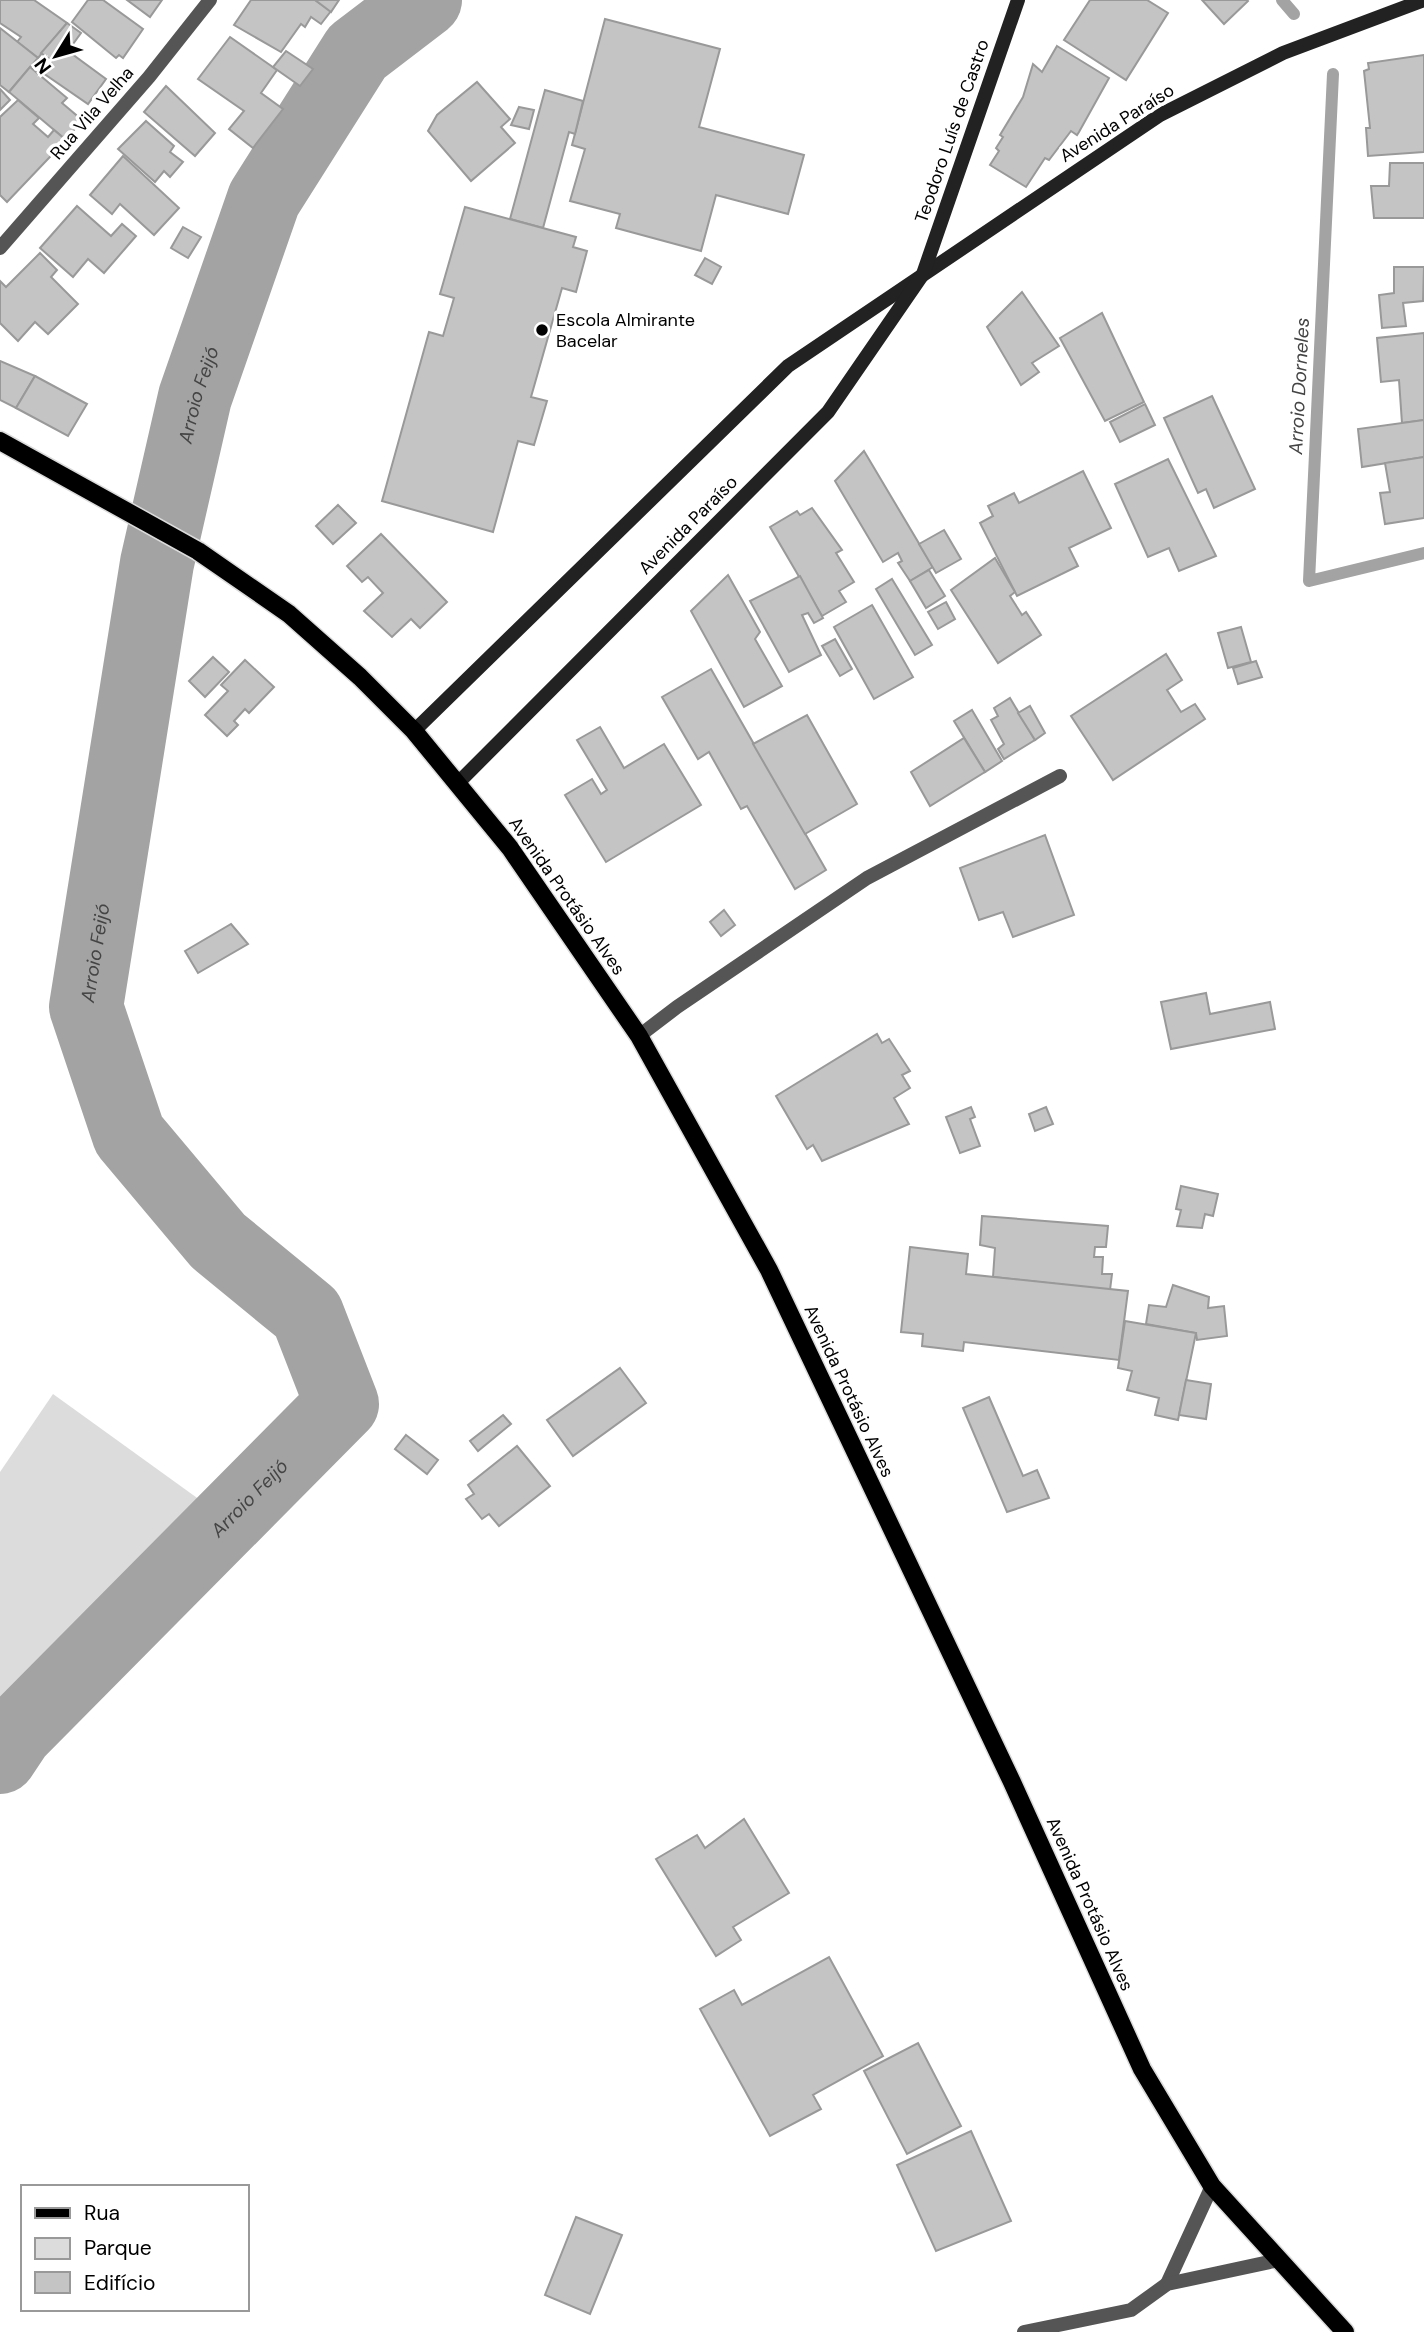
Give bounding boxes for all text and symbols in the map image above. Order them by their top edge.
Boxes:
north arrow [21,21,91,91]
street label: Teodoro Luís de Castro [909,36,995,226]
text: N [29,53,57,79]
street label: Rua Vila Velha [45,61,139,165]
street label: Avenida Paraíso [1055,78,1179,168]
place label: Escola Almirante Bacelar [556,308,695,353]
water label: Arroio Dorneles [1283,317,1315,456]
marker: Escola Almirante Bacelar [534,322,550,338]
water label: Arroio Feijó [172,343,224,447]
street label: Avenida Paraíso [633,470,743,580]
street label: Avenida Protásio Alves [503,812,631,980]
water label: Arroio Feijó [74,901,115,1005]
street label: Avenida Protásio Alves [798,1301,900,1481]
water label: Arroio Feijó [204,1453,293,1543]
street label: Avenida Protásio Alves [1041,1813,1139,1995]
legend [21,2185,248,2311]
text: Rua [84,2199,120,2227]
text: Parque [84,2234,152,2262]
text: Edifício [84,2269,155,2297]

